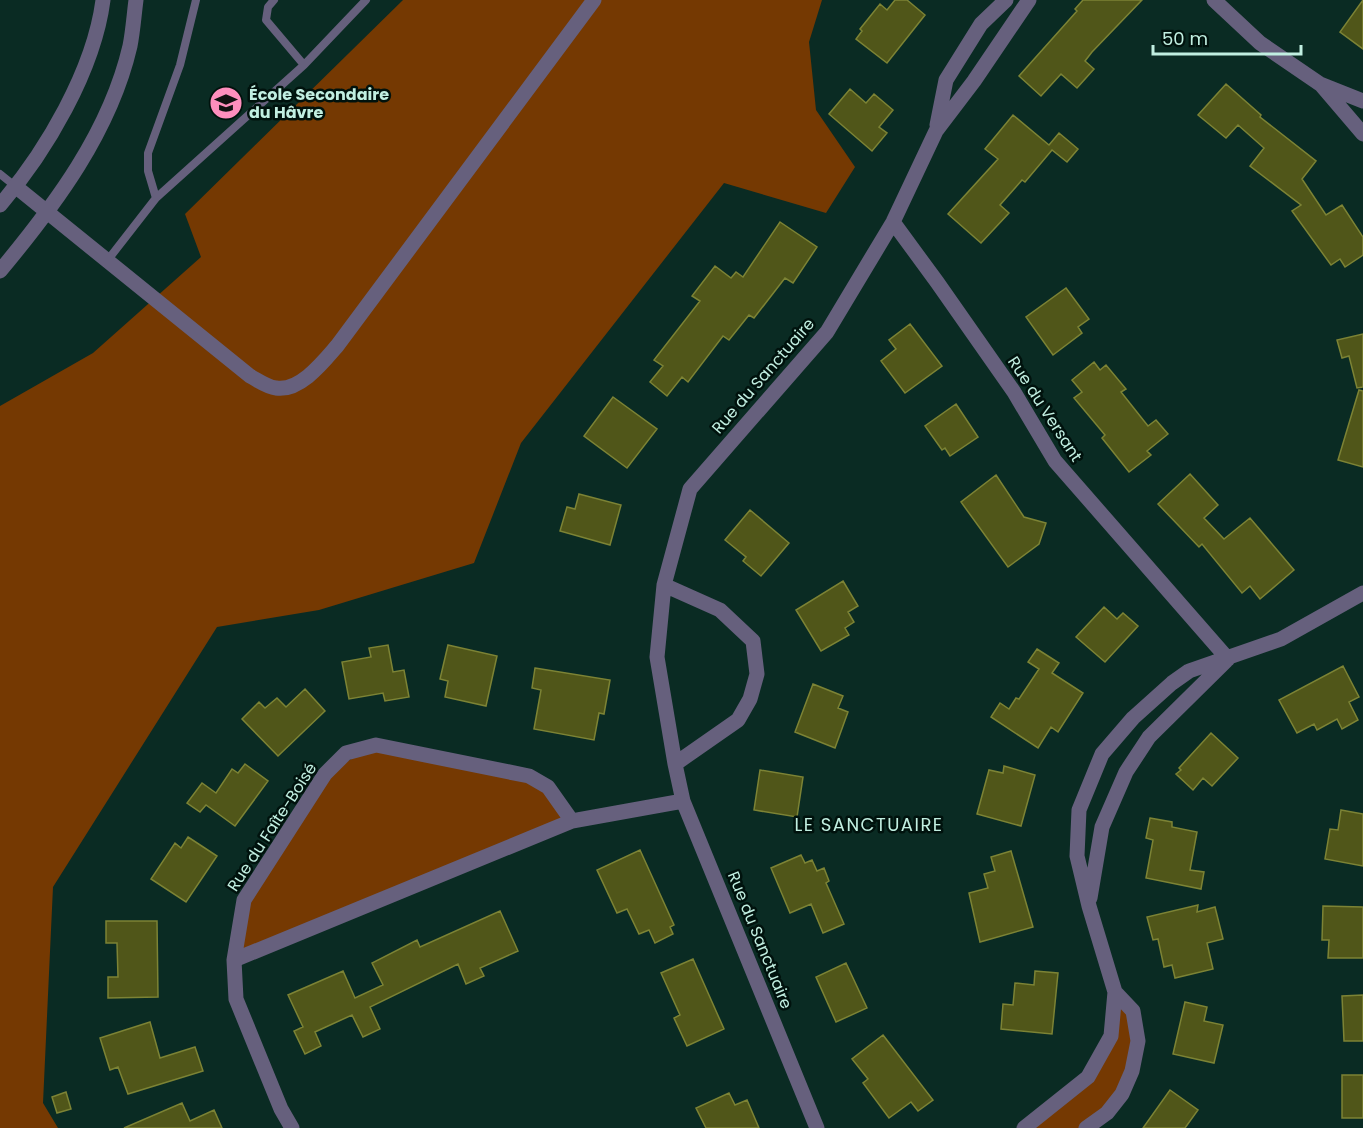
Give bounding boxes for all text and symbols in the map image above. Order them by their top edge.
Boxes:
scale bar [1153,18,1302,56]
text: 50 m [1162,26,1208,51]
place label: École Secondaire du Hâvre [249,83,389,124]
school or university icon: École Secondaire du Hâvre [208,85,244,121]
street label: Rue du Sanctuaire [706,313,820,439]
street label: Rue du Versant [1002,352,1088,466]
street label: Rue du Faîte-Boisé [222,758,322,896]
district label: LE SANCTUAIRE [794,812,944,837]
street label: Rue du Sanctuaire [722,868,798,1012]

